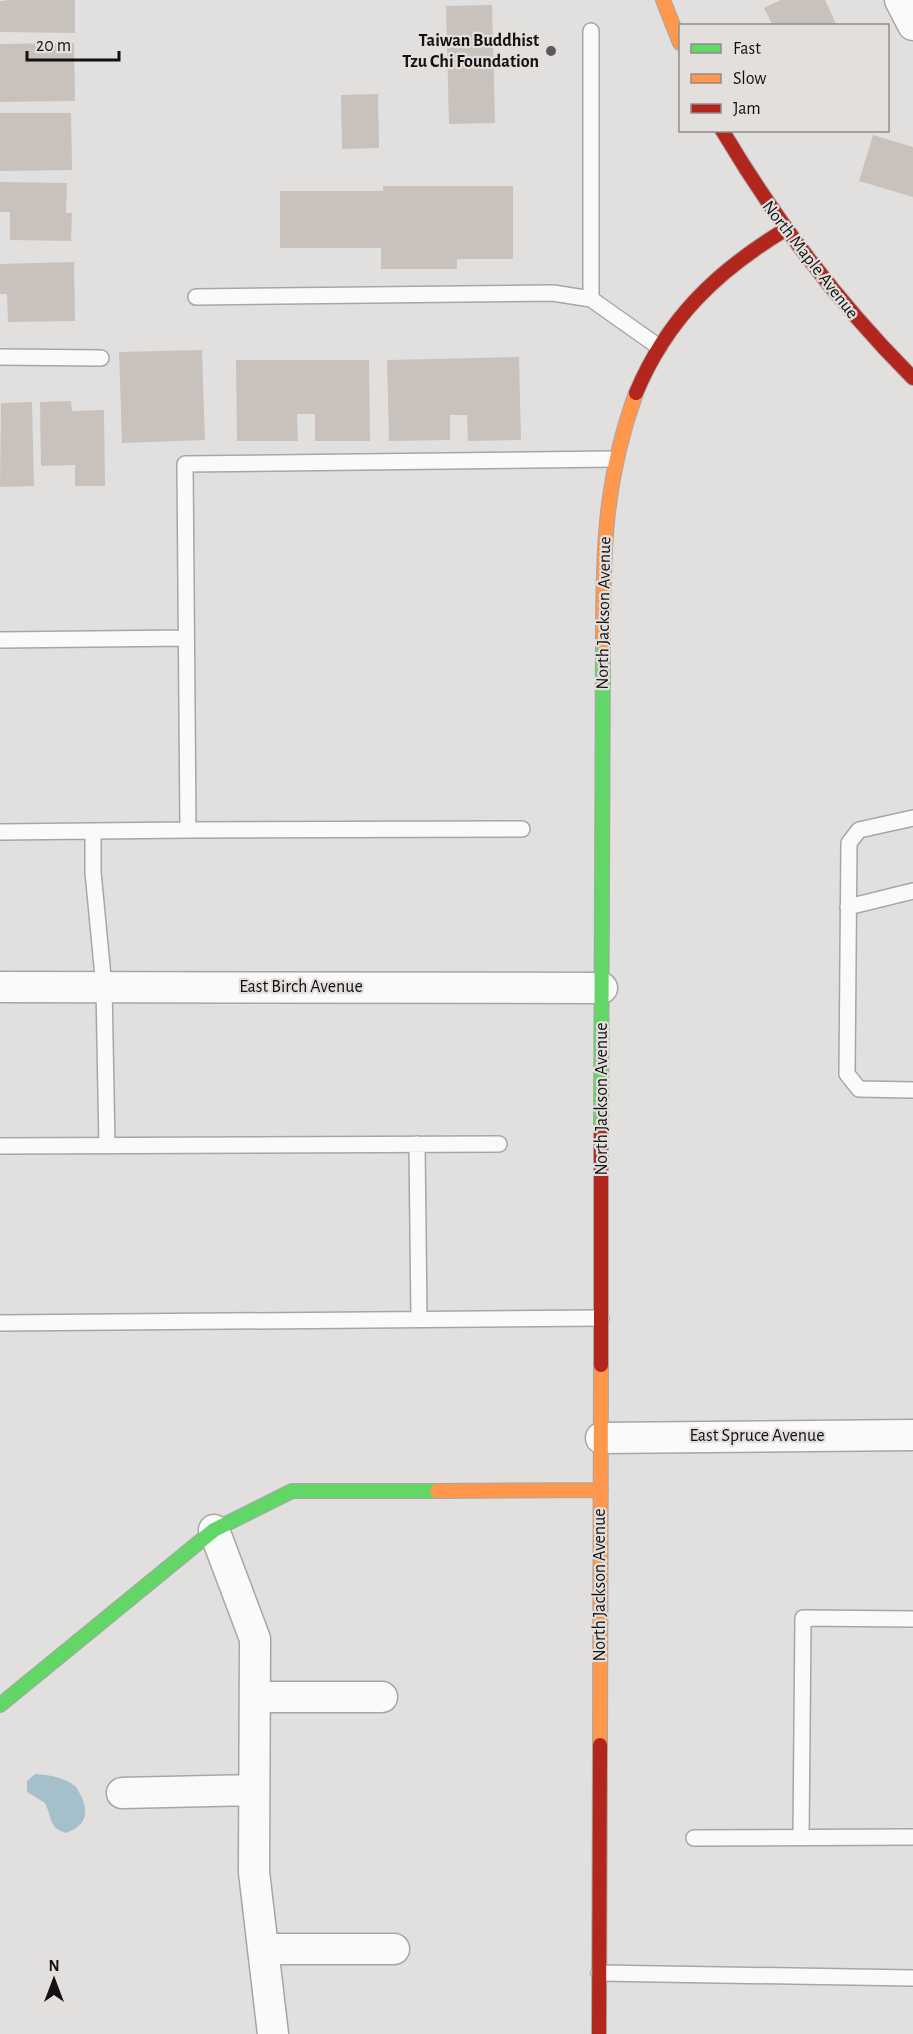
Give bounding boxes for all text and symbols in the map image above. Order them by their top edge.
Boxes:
scale bar [27,24,118,62]
legend [679,24,889,132]
place label: Taiwan Buddhist Tzu Chi Foundation [402,32,539,71]
text: 20 m [36,37,71,55]
text: Fast [733,40,761,58]
marker: Taiwan Buddhist Tzu Chi Foundation [544,44,558,58]
text: Slow [733,70,766,88]
text: Jam [733,100,761,118]
street label: North Maple Avenue [759,198,861,322]
street label: North Jackson Avenue [594,536,614,690]
street label: East Birch Avenue [239,978,363,996]
street label: North Jackson Avenue [593,1022,611,1176]
street label: East Spruce Avenue [689,1427,825,1445]
street label: North Jackson Avenue [591,1508,609,1662]
north arrow [24,1950,84,2010]
text: N [48,1958,60,1974]

